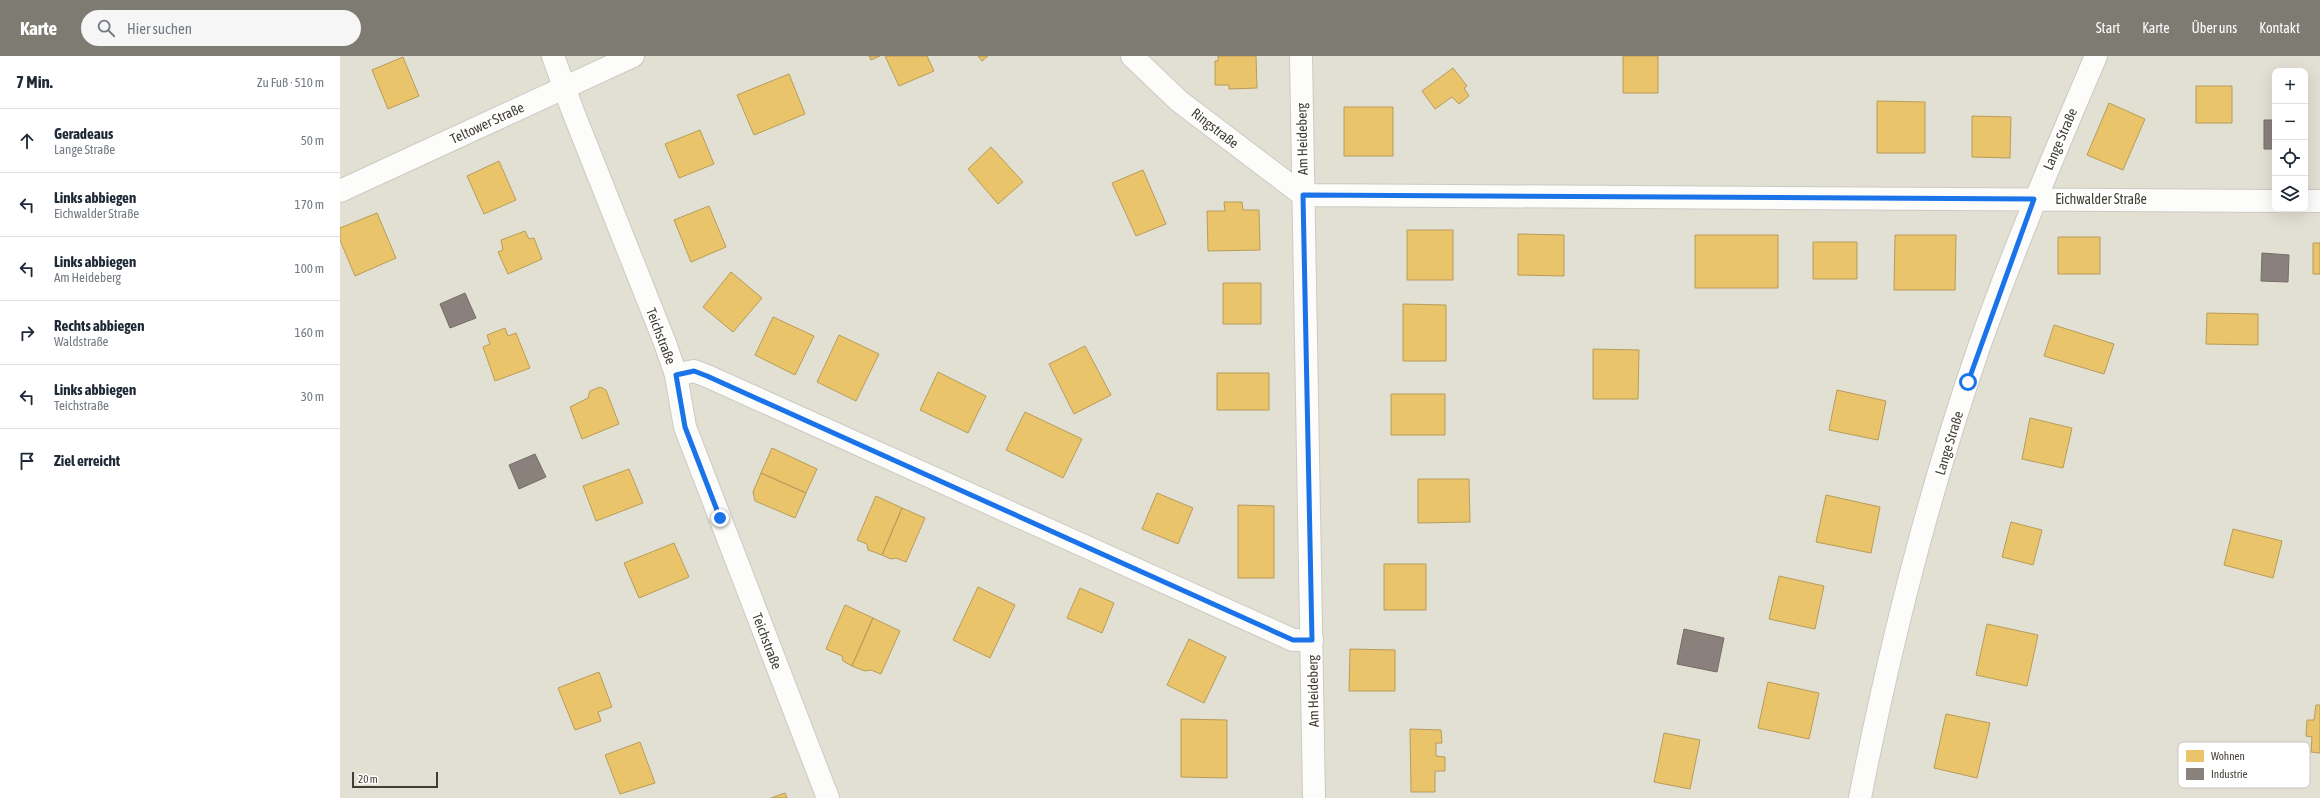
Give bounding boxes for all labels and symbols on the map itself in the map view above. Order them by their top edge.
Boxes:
street label: Teltower Straße [448,99,526,147]
street label: Am Heideberg [1293,103,1311,175]
street label: Ringstraße [1188,105,1242,151]
street label: Lange Straße [2040,106,2080,172]
street label: Eichwalder Straße [2055,191,2147,207]
street label: Teichstraße [643,306,679,366]
route start [1959,373,1977,391]
street label: Lange Straße [1932,409,1966,477]
route end [711,509,729,527]
street label: Teichstraße [749,611,785,671]
street label: Am Heideberg [1304,655,1322,727]
legend [2178,742,2310,788]
text: Wohnen [2211,750,2245,762]
text: Industrie [2211,768,2248,780]
scale bar [352,770,438,789]

